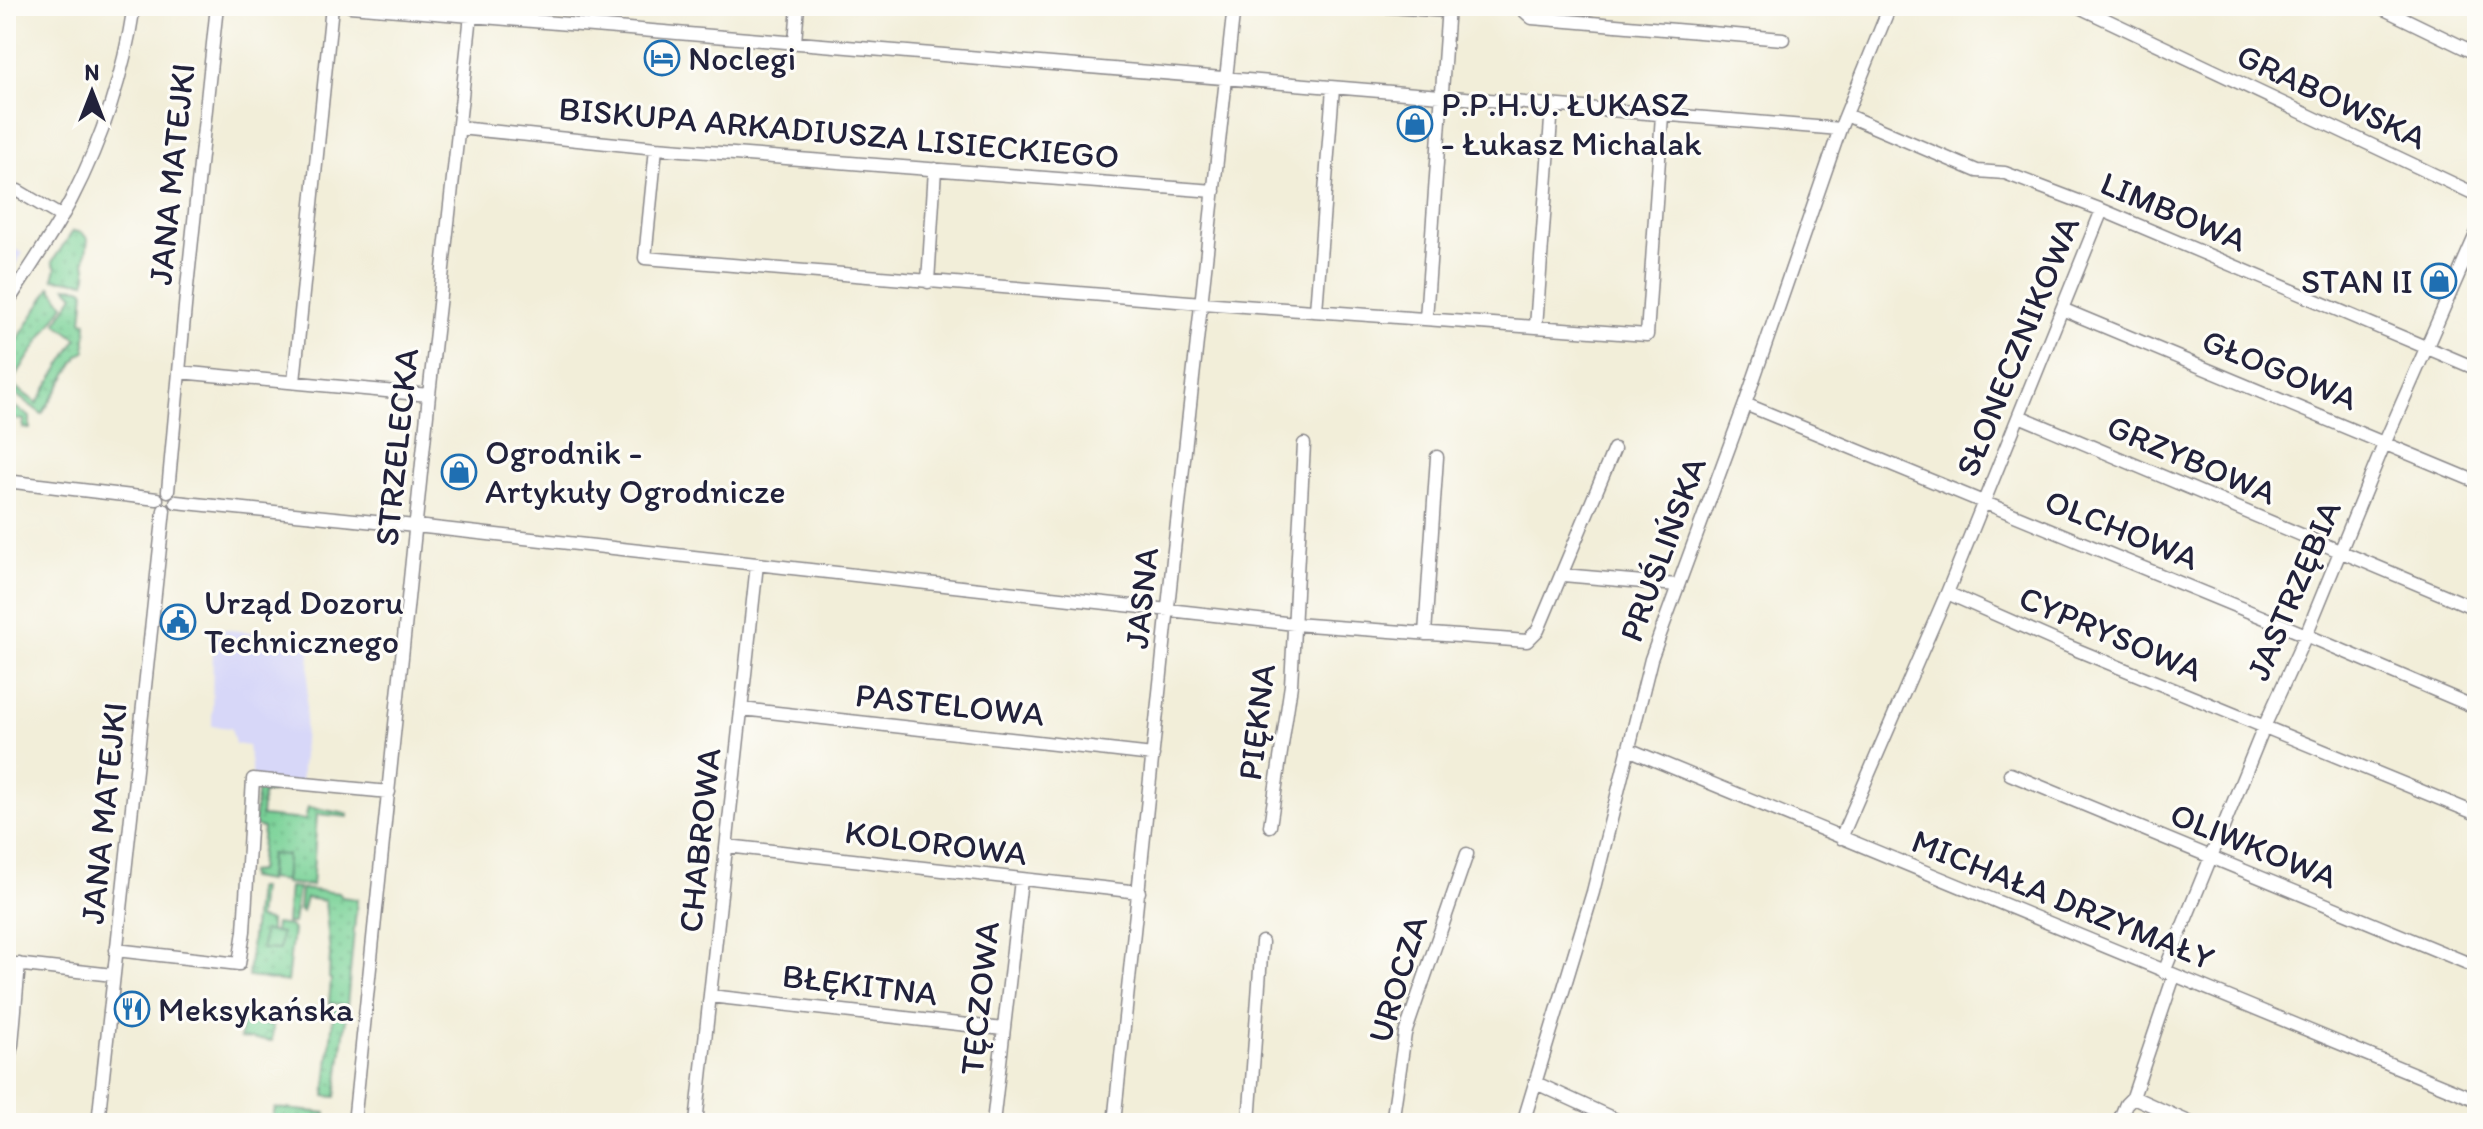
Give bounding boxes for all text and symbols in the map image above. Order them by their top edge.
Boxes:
street label: GRABOWSKA [2230,35,2433,158]
place label: Noclegi [688,38,796,79]
hotel icon: Noclegi [643,39,681,77]
north arrow [52,52,132,132]
text: N [85,59,99,86]
street label: JANA MATEJKI [139,61,204,287]
place label: P.P.H.U. ŁUKASZ - Łukasz Michalak [1441,84,1702,164]
street label: BISKUPA ARKADIUSZA LISIECKIEGO [557,88,1121,177]
shop icon: P.P.H.U. ŁUKASZ - Łukasz Michalak [1396,105,1434,143]
street label: LIMBOWA [2094,162,2253,261]
street label: SŁONECZNIKOWA [1947,210,2088,482]
place label: STAN II [2301,261,2413,302]
shop icon: STAN II [2420,262,2458,300]
street label: GŁOGOWA [2196,320,2364,419]
street label: STRZELECKA [366,346,427,548]
street label: GRZYBOWA [2101,405,2283,514]
place label: Ogrodnik - Artykuły Ogrodnicze [485,432,786,512]
street label: PRUŚLIŃSKA [1610,451,1715,647]
shop icon: Ogrodnik - Artykuły Ogrodnicze [440,453,478,491]
street label: OLCHOWA [2039,480,2205,579]
street label: JASTRZĘBIA [2237,494,2350,686]
street label: JASNA [1116,545,1167,651]
street label: CYPRYSOWA [2013,576,2209,691]
place label: Urząd Dozoru Technicznego [204,582,404,662]
public building icon: Urząd Dozoru Technicznego [159,603,197,641]
street label: PIĘKNA [1229,661,1284,783]
street label: PASTELOWA [853,674,1047,735]
street label: JANA MATEJKI [71,700,136,926]
street label: CHABROWA [669,746,730,934]
street label: OLIWKOWA [2164,793,2344,898]
street label: KOLOROWA [842,811,1030,874]
street label: MICHAŁA DRZYMAŁY [1906,820,2220,979]
street label: UROCZA [1359,910,1436,1048]
street label: TĘCZOWA [951,919,1008,1077]
street label: BŁĘKITNA [780,955,940,1014]
place label: Meksykańska [158,989,354,1030]
restaurant icon: Meksykańska [113,990,151,1028]

